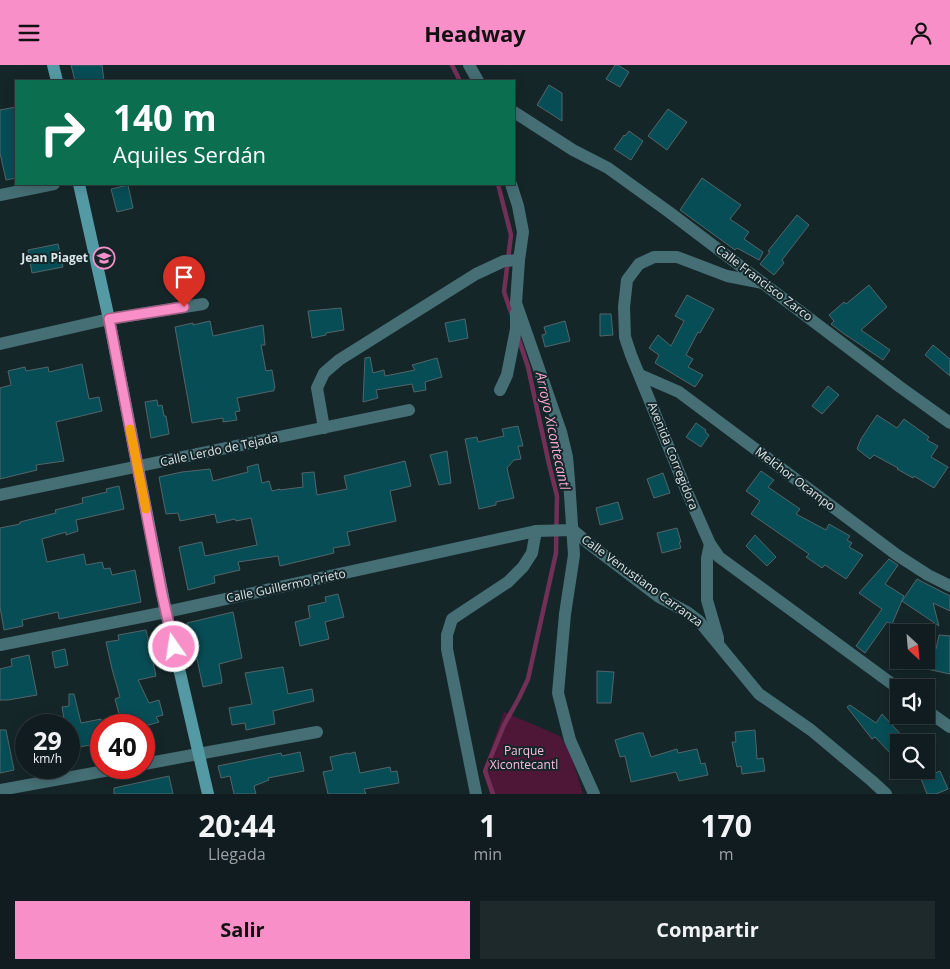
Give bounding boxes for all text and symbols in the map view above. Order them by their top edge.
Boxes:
text: Headway [424,18,526,48]
icon: menu [15,19,43,47]
icon: person [907,19,935,47]
text: 140 m [113,94,217,141]
icon: right [30,100,95,165]
text: Aquiles Serdán [113,139,266,169]
street label: Calle Francisco Zarco [712,241,816,325]
school or university icon: Jean Piaget [92,246,116,270]
place label: Jean Piaget [20,249,88,266]
pin [163,256,205,307]
icon: arrive [170,263,198,291]
water label: Arroyo Xicontecantl [532,369,575,492]
street label: Avenida Corregidora [644,399,703,512]
street label: Calle Lerdo de Tejada [158,429,279,470]
street label: Melchor Ocampo [752,443,839,514]
street label: Calle Venustiano Carranza [578,531,707,631]
street label: Calle Guillermo Prieto [225,565,347,606]
position arrow [147,620,199,672]
north arrow [890,624,935,669]
map controls [890,624,935,779]
button: sound [890,679,935,724]
speed limit sign: 40 [90,714,155,779]
text: 29 [33,723,62,757]
button: search [890,734,935,779]
park label: Parque Xicontecantl [490,742,558,773]
text: km/h [33,750,62,767]
text: 20:44 [198,805,275,846]
text: 1 [479,805,496,846]
text: 170 [700,805,752,846]
text: Llegada [208,843,266,865]
text: min [474,843,502,865]
text: m [719,843,734,865]
button: Salir [15,901,470,959]
button: Compartir [480,901,935,959]

